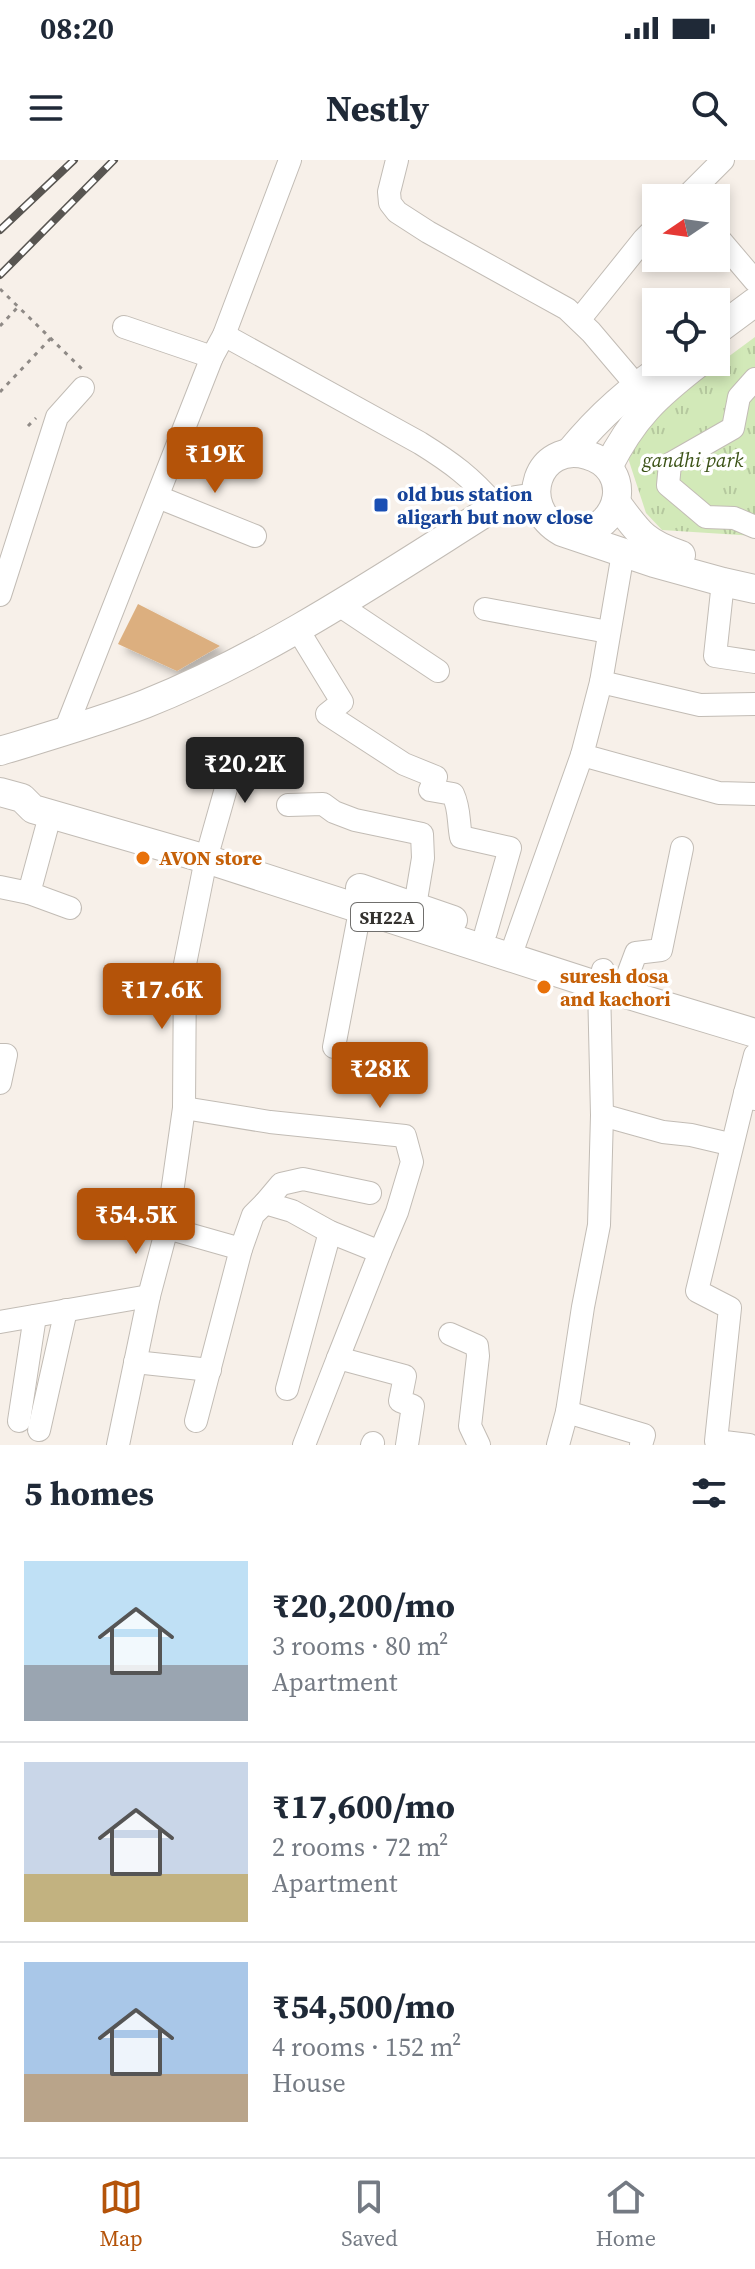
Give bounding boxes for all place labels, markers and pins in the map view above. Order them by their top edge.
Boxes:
pin: ₹19K [168,427,262,495]
place label: old bus station aligarh but now close [397,480,593,531]
marker: old bus station aligarh but now close [372,496,390,514]
pin: ₹20.2K [180,737,310,805]
place label: AVON store [159,844,262,872]
marker: AVON store [134,849,152,867]
place label: suresh dosa and kachori [560,962,671,1013]
pin: ₹17.6K [97,963,227,1031]
marker: suresh dosa and kachori [535,978,553,996]
pin: ₹28K [333,1042,427,1110]
pin: ₹54.5K [71,1188,201,1256]

